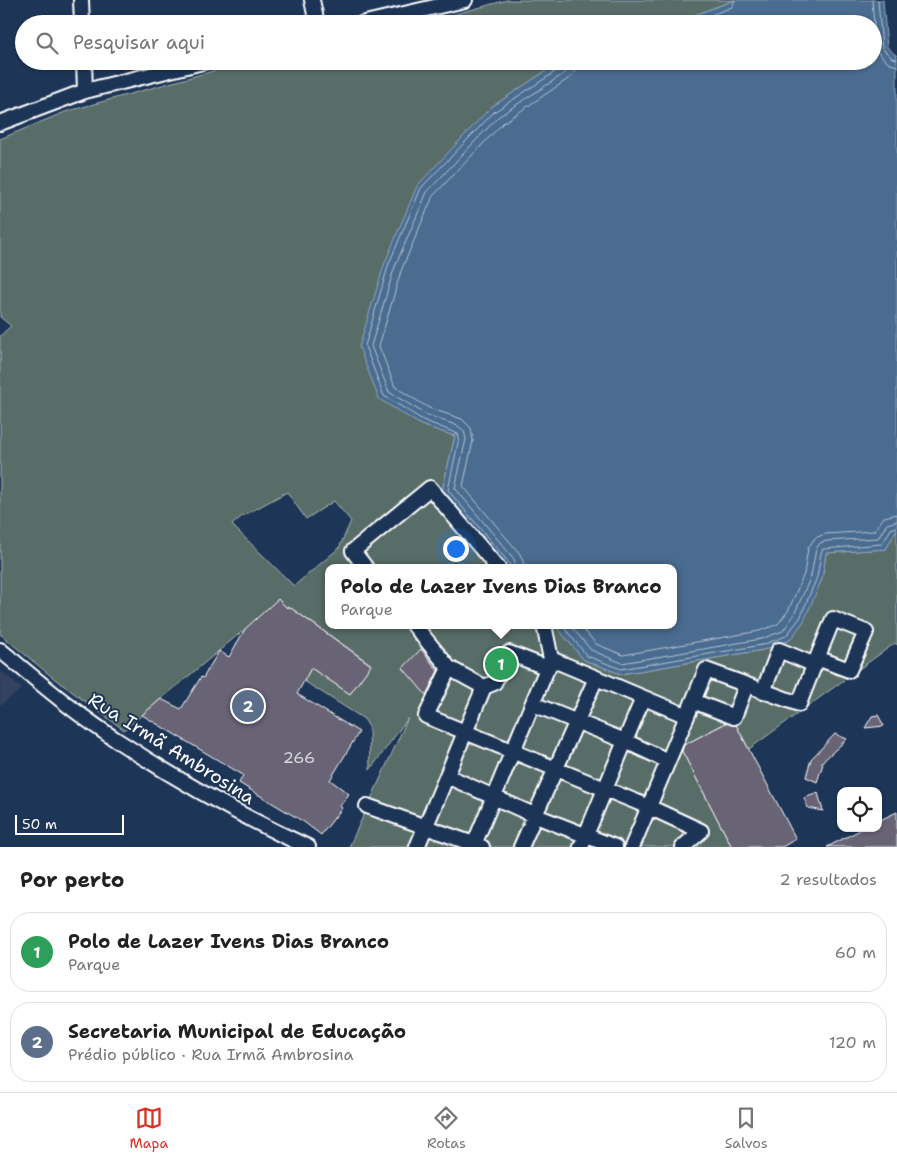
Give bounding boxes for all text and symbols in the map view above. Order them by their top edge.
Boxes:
search box [15,15,882,70]
icon: search [33,29,61,57]
text: Pesquisar aqui [73,30,205,55]
your location [443,536,469,562]
popup [325,564,677,629]
text: Polo de Lazer Ivens Dias Branco [340,574,662,599]
text: Parque [340,599,393,620]
pin: 1 [485,645,517,683]
street label: Rua Irmã Ambrosina [84,687,260,810]
pin: 2 [232,687,264,725]
house number: 266 [283,747,315,768]
map controls [837,787,882,832]
button: locate [837,787,882,832]
scale bar [15,812,124,835]
text: 50 m [22,815,57,833]
text: Por perto [20,866,124,894]
text: 2 resultados [779,869,877,890]
text: Polo de Lazer Ivens Dias Branco [68,929,389,954]
text: 1 [33,942,41,963]
text: 60 m [835,942,876,963]
text: Parque [68,954,120,975]
text: Secretaria Municipal de Educação [68,1019,406,1044]
text: 2 [31,1032,43,1053]
text: 120 m [829,1032,876,1053]
text: Prédio público · Rua Irmã Ambrosina [68,1044,353,1065]
tab: Mapa [129,1104,168,1152]
tab: Rotas [427,1104,466,1152]
tab: Salvos [725,1104,768,1152]

